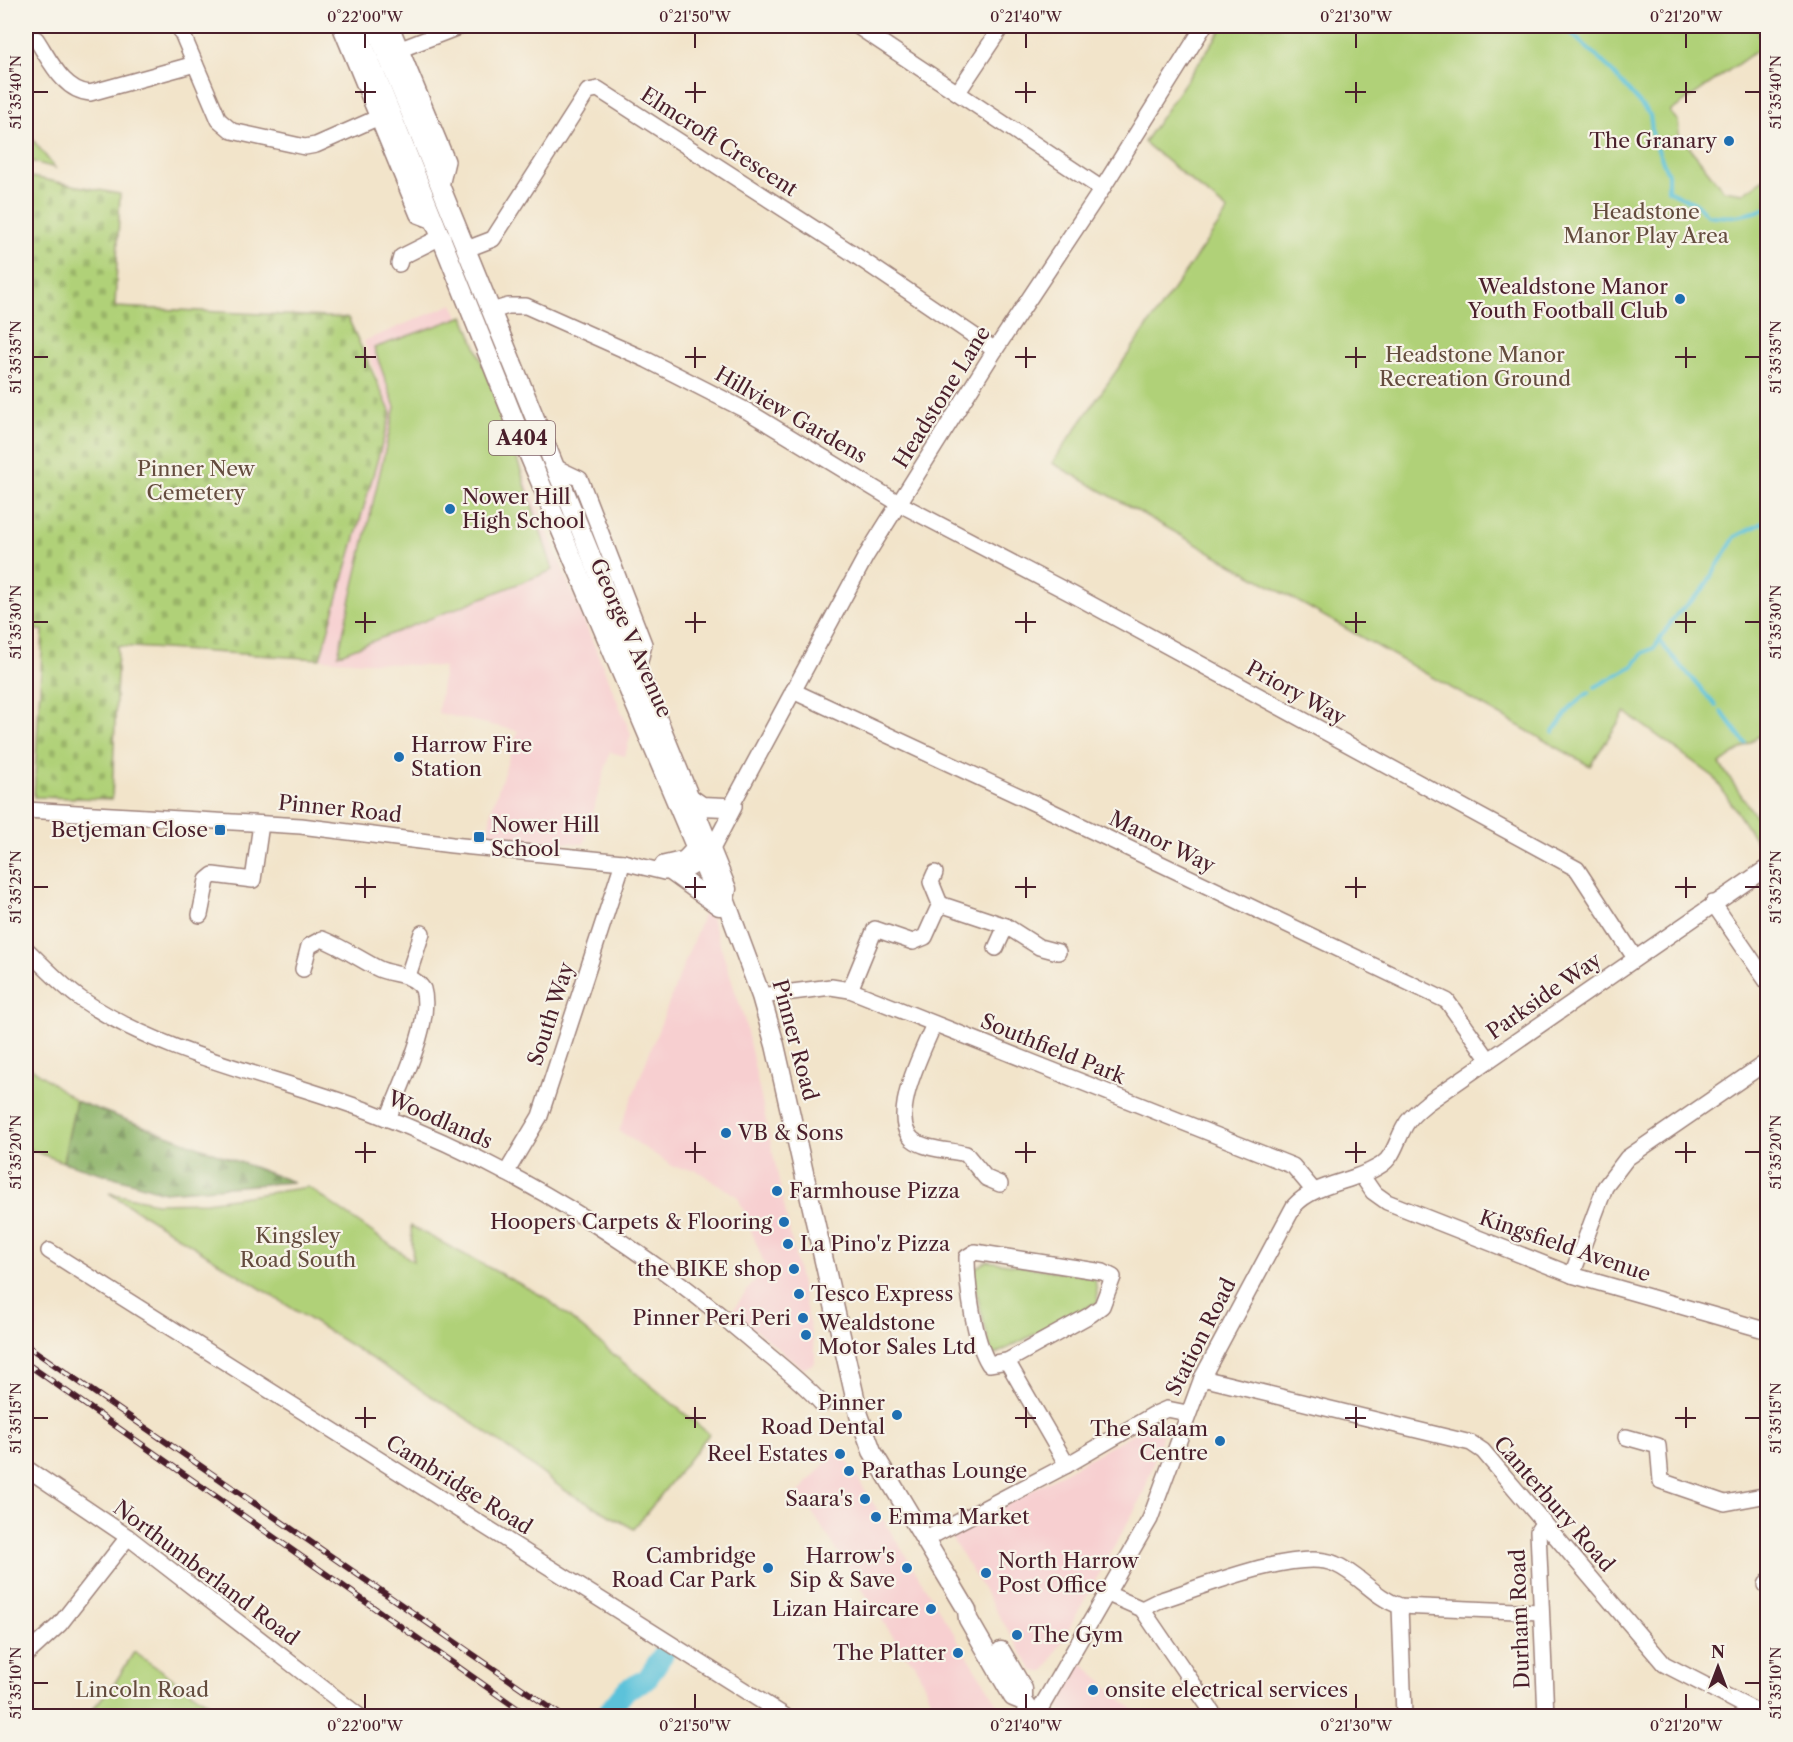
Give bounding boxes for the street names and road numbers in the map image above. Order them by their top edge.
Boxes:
street label: Elmcroft Crescent [636,82,803,202]
street label: Headstone Lane [888,321,995,472]
street label: Hillview Gardens [711,361,872,468]
road number: A404 [489,421,555,455]
street label: George V Avenue [585,554,678,721]
street label: Priory Way [1242,655,1351,730]
street label: Pinner Road [277,790,403,827]
street label: Manor Way [1105,805,1220,878]
street label: Parkside Way [1482,947,1606,1044]
street label: South Way [522,959,579,1069]
street label: Pinner Road [767,977,824,1103]
street label: Southfield Park [977,1008,1130,1089]
street label: Woodlands [383,1085,497,1154]
street label: Kingsfield Avenue [1476,1204,1654,1287]
street label: Station Road [1160,1274,1241,1400]
street label: Cambridge Road [381,1430,537,1540]
street label: Canterbury Road [1489,1431,1620,1577]
street label: Northumberland Road [109,1495,304,1651]
street label: Durham Road [1505,1548,1534,1689]

